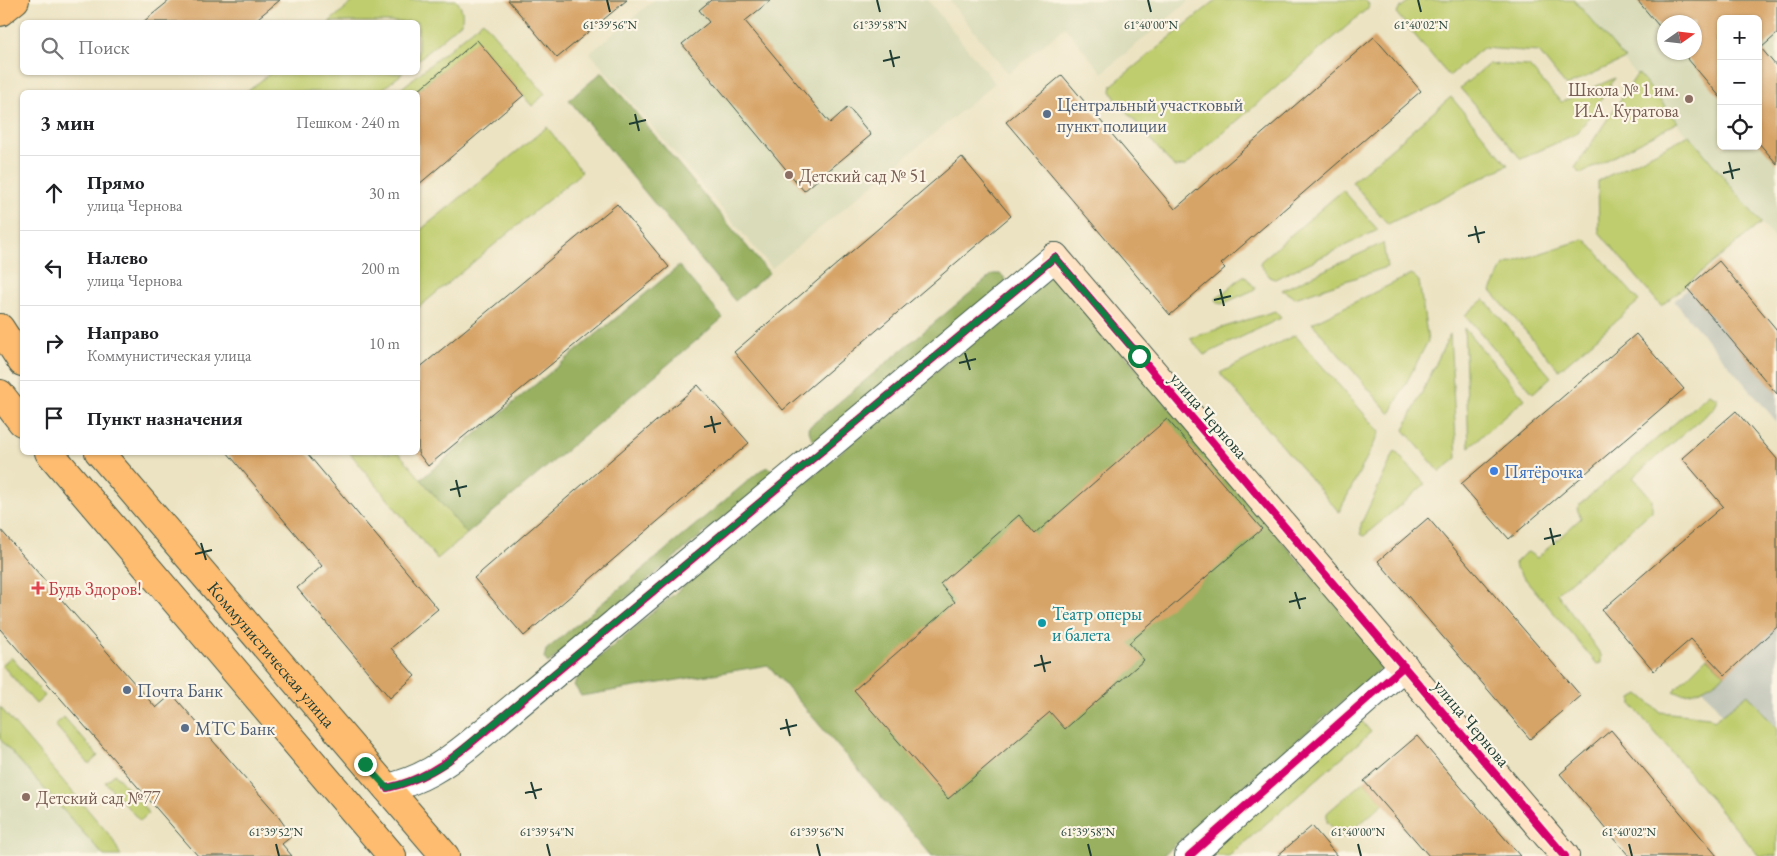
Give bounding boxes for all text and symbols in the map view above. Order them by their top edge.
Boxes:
north arrow [1657,15,1702,60]
map controls [1717,15,1762,150]
button: + [1717,15,1762,60]
text: 61°39'56"N [583,17,637,33]
text: 61°39'58"N [853,17,907,33]
text: 61°40'00"N [1124,17,1178,33]
text: 61°40'02"N [1394,17,1448,33]
search box [20,20,420,75]
icon: search [38,34,66,62]
text: Поиск [78,35,130,60]
button: − [1717,60,1762,105]
place label: Школа № 1 им. И.А. Куратова [1568,78,1680,122]
place label: Центральный участковый пункт полиции [1057,93,1244,137]
marker: Школа № 1 им. И.А. Куратова [1683,93,1695,105]
button: locate [1717,105,1762,150]
marker: Центральный участковый пункт полиции [1041,108,1053,120]
text: 3 мин [40,109,95,136]
text: Пешком · 240 m [296,112,400,133]
place label: Детский сад № 51 [799,164,927,187]
marker: Детский сад № 51 [783,169,795,181]
text: Прямо [87,170,145,195]
icon: ahead [40,179,68,207]
text: 30 m [369,183,400,204]
text: улица Чернова [87,195,182,216]
text: Налево [87,245,148,270]
icon: left [40,254,68,282]
text: 200 m [361,258,400,279]
text: улица Чернова [87,270,182,291]
text: Направо [87,320,159,345]
icon: right [40,329,68,357]
text: 10 m [369,333,400,354]
text: Коммунистическая улица [87,345,251,366]
route start [1128,345,1151,368]
street label: улица Чернова [1165,367,1253,464]
icon: arrive [40,404,68,432]
text: Пункт назначения [87,406,243,431]
place label: Пятёрочка [1504,460,1584,483]
marker: Пятёрочка [1488,465,1500,477]
street label: Коммунистическая улица [203,576,341,732]
place label: Будь Здоров! [48,577,142,600]
marker: Будь Здоров! [32,582,44,594]
place label: Театр оперы и балета [1052,602,1142,646]
marker: Театр оперы и балета [1036,617,1048,629]
street label: улица Чернова [1429,675,1516,772]
place label: Почта Банк [137,679,223,702]
marker: Почта Банк [121,684,133,696]
place label: МТС Банк [195,717,275,740]
marker: МТС Банк [179,722,191,734]
route end [354,753,377,776]
place label: Детский сад №77 [36,786,161,809]
marker: Детский сад №77 [20,791,32,803]
text: 61°39'52"N [249,824,303,840]
text: 61°39'54"N [520,824,574,840]
text: 61°39'56"N [790,824,844,840]
text: 61°39'58"N [1061,824,1115,840]
text: 61°40'00"N [1331,824,1385,840]
text: 61°40'02"N [1602,824,1656,840]

